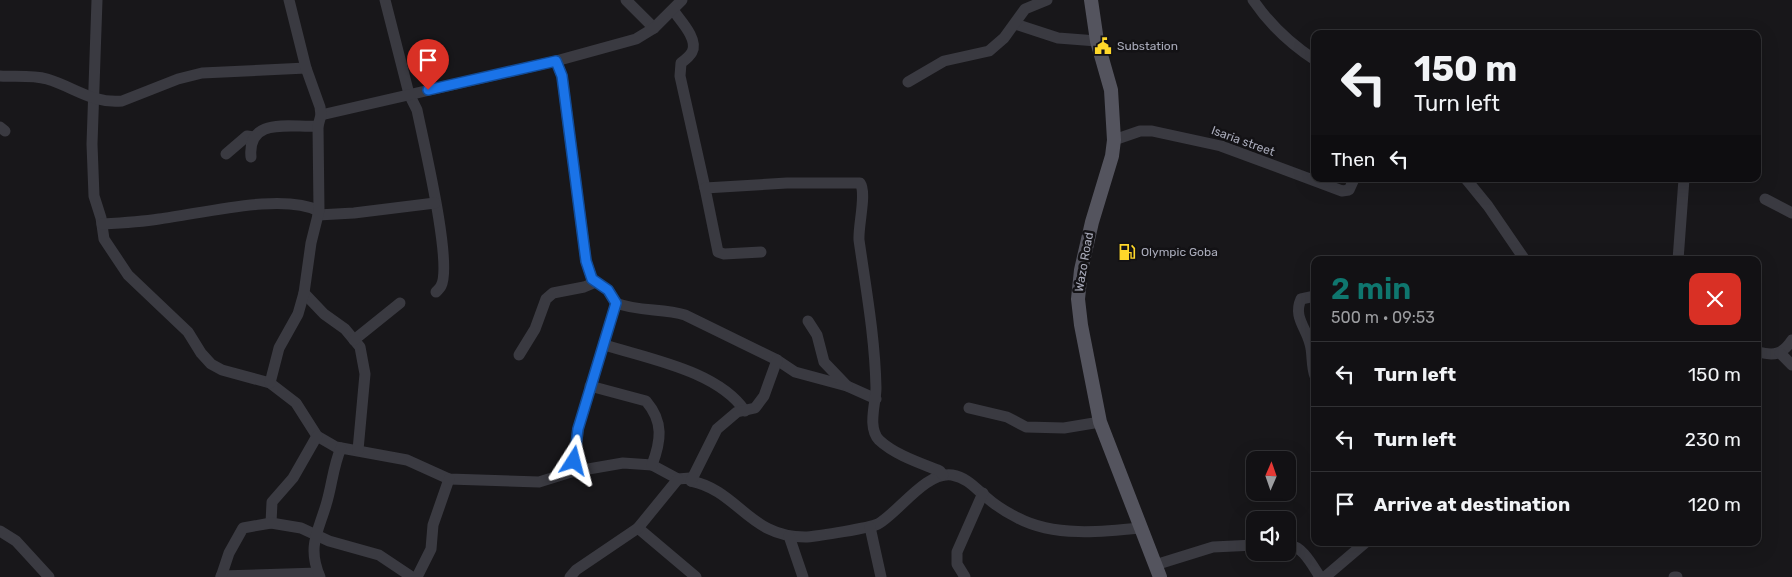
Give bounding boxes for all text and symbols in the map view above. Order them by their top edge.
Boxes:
public building icon: Substation [1093,36,1113,56]
pin [407,39,449,90]
place label: Substation [1117,39,1178,53]
icon: arrive [414,46,442,74]
text: 150 m [1414,48,1517,90]
icon: left [1331,50,1396,115]
text: Turn left [1414,90,1500,117]
street label: Isaria street [1209,123,1277,159]
icon: left [1385,145,1413,173]
text: Then [1331,148,1375,171]
street label: Wazo Road [1072,231,1096,293]
fuel station icon: Olympic Goba [1117,242,1137,262]
place label: Olympic Goba [1141,245,1218,259]
text: 2 min [1331,271,1411,307]
button: close [1689,273,1741,325]
text: 500 m · 09:53 [1331,308,1435,327]
icon: left [1331,360,1359,388]
text: Turn left [1374,363,1456,386]
text: 150 m [1688,363,1741,386]
icon: left [1331,425,1359,453]
text: Turn left [1374,428,1456,451]
text: 230 m [1685,428,1741,451]
position arrow [547,434,599,486]
north arrow [1246,451,1296,501]
map controls [1246,451,1296,561]
icon: arrive [1331,490,1359,518]
text: Arrive at destination [1374,493,1570,516]
text: 120 m [1688,493,1741,516]
button: sound [1246,511,1296,561]

